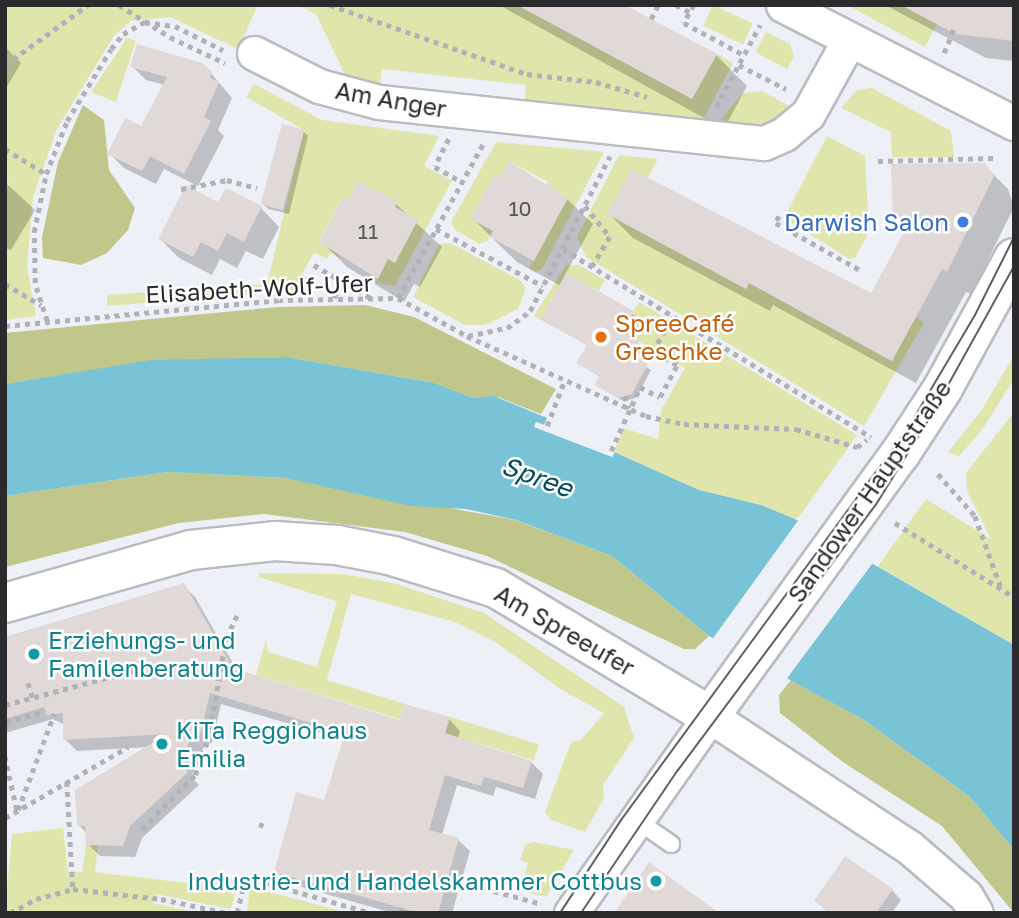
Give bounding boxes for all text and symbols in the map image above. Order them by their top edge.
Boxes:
street label: Am Anger [333,75,449,123]
house number: 10 [508,195,532,221]
place label: Darwish Salon [784,208,949,236]
marker: Darwish Salon [955,214,971,230]
house number: 11 [358,218,378,244]
street label: Elisabeth-Wolf-Ufer [144,268,374,308]
place label: SpreeCafé Greschke [615,309,734,365]
marker: SpreeCafé Greschke [593,329,609,345]
street label: Sandower Hauptstraße [781,374,957,608]
water label: Spree [498,450,576,504]
street label: Am Spreeufer [490,578,640,682]
place label: Erziehungs- und Familenberatung [48,626,244,682]
marker: Erziehungs- und Familenberatung [26,646,42,662]
place label: KiTa Reggiohaus Emilia [176,716,367,772]
marker: KiTa Reggiohaus Emilia [154,736,170,752]
place label: Industrie- und Handelskammer Cottbus [187,867,642,895]
marker: Industrie- und Handelskammer Cottbus [648,873,664,889]

